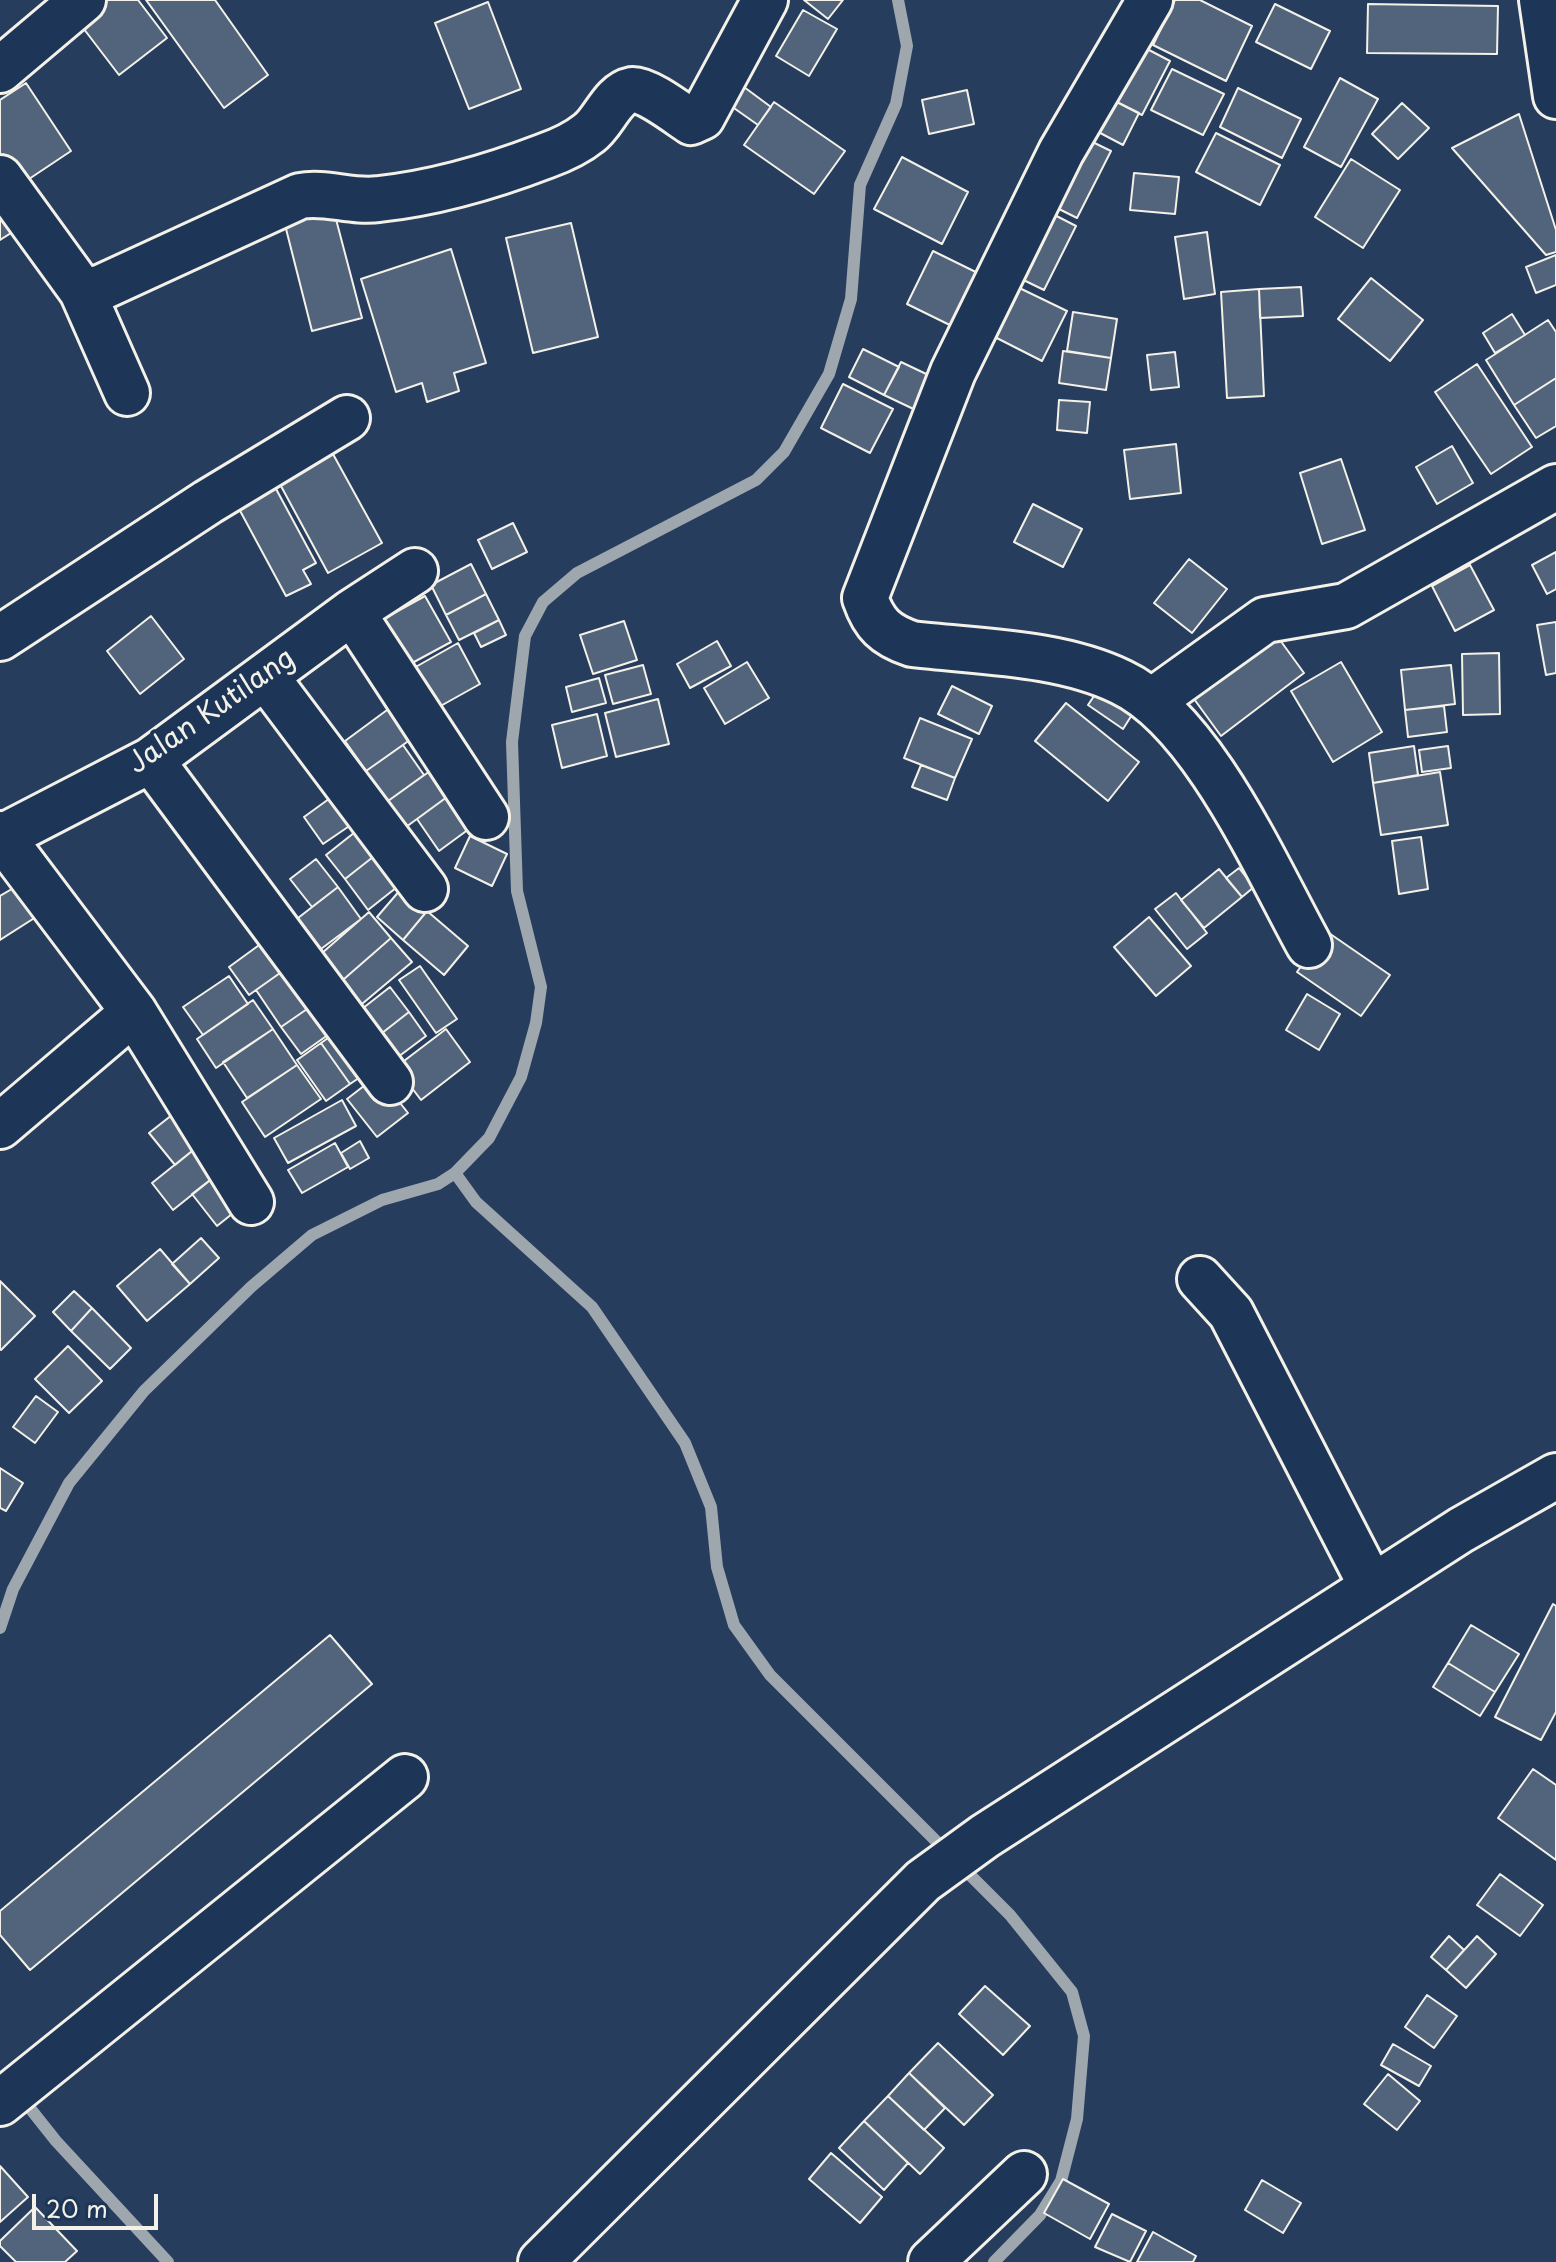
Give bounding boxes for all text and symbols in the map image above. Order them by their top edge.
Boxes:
street label: Jalan Kutilang [122,642,302,782]
scale bar [36,2178,162,2228]
text: 20 m [46,2190,108,2226]

